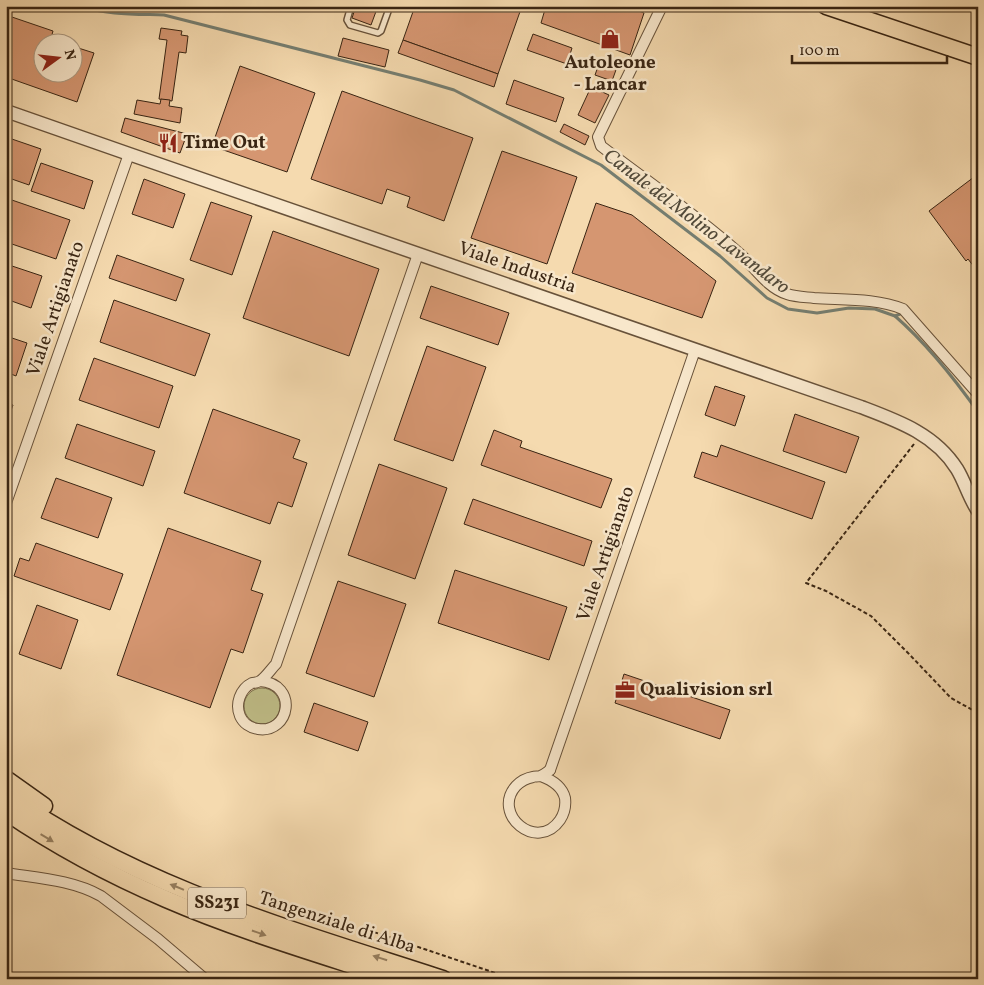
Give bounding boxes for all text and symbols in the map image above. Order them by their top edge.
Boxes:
shop icon: Autoleone - Lancar [599,28,621,50]
north arrow [32,32,82,82]
scale bar [792,32,946,64]
text: 100 m [799,41,839,62]
text: N [59,48,80,62]
place label: Autoleone - Lancar [564,50,656,98]
place label: Time Out [183,130,266,156]
restaurant icon: Time Out [157,132,179,154]
water label: Canale del Molino Lavandaro [597,142,795,302]
street label: Viale Industria [455,236,579,300]
street label: Viale Artigianato [21,238,91,380]
street label: Viale Artigianato [571,483,641,625]
place label: Qualivision srl [640,677,773,703]
office icon: Qualivision srl [614,679,636,701]
one-way arrow [41,834,54,843]
one-way arrow [169,883,184,891]
street label: Tangenziale di Alba [255,885,419,961]
road number: SS231 [188,888,246,918]
one-way arrow [252,929,267,937]
one-way arrow [372,954,387,961]

